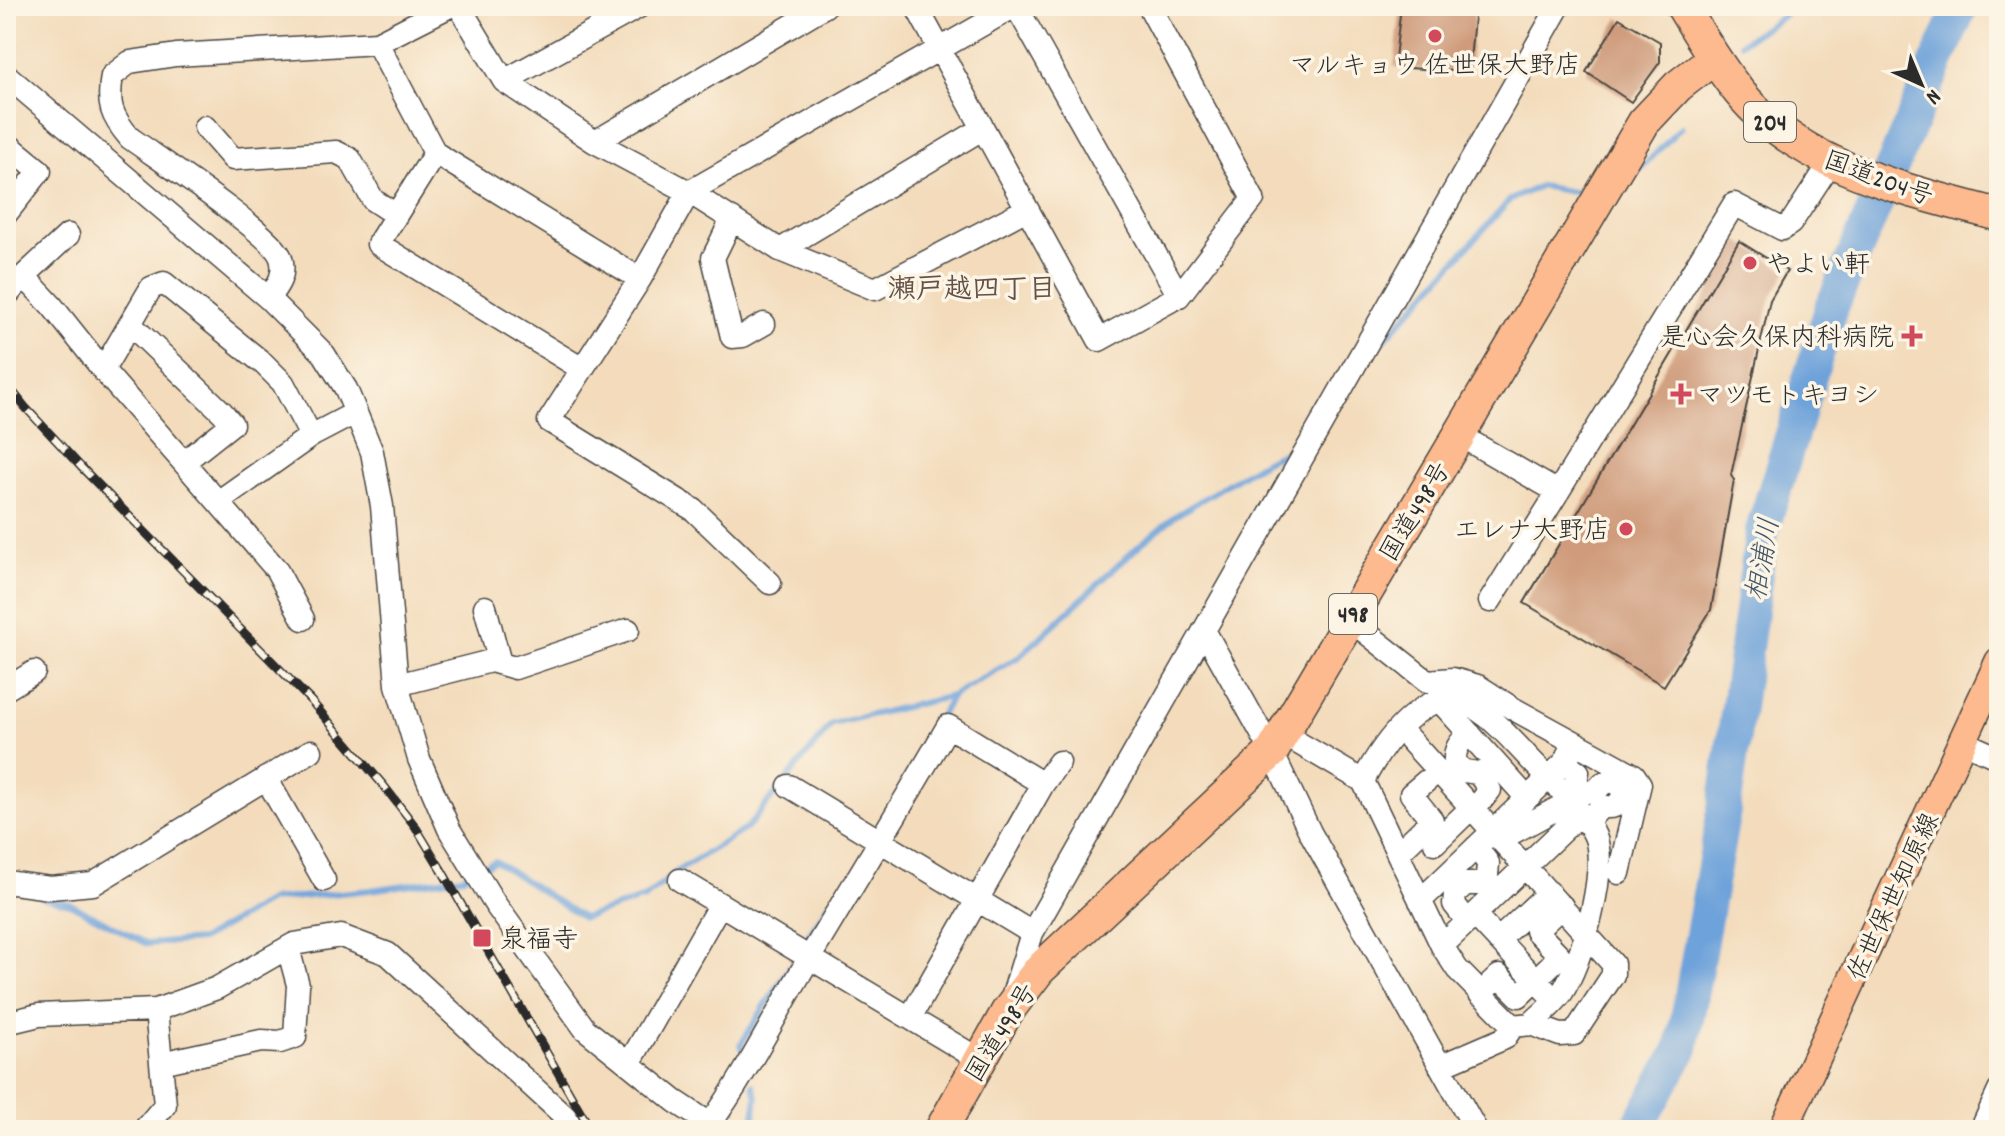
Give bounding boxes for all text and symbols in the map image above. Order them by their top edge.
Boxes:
marker: マルキョウ 佐世保大野店 [1426,27,1444,45]
north arrow [1881,44,1961,124]
place label: マルキョウ 佐世保大野店 [1289,49,1581,86]
text: N [1918,81,1947,111]
road number: 204 [1744,102,1796,142]
street label: 国道204号 [1818,143,1938,217]
place label: やよい軒 [1766,248,1870,285]
marker: やよい軒 [1741,254,1759,272]
district label: 瀬戸越四丁目 [888,272,1056,312]
place label: 是心会久保内科病院 [1660,321,1894,358]
marker: 是心会久保内科病院 [1901,325,1923,347]
place label: マツモトキヨシ [1697,379,1879,416]
marker: マツモトキヨシ [1672,385,1690,403]
street label: 国道498号 [1373,456,1461,570]
place label: エレナ大野店 [1454,514,1610,551]
water label: 相浦川 [1739,515,1793,605]
marker: エレナ大野店 [1617,520,1635,538]
road number: 498 [1329,594,1377,634]
street label: 佐世保世知原線 [1840,807,1950,988]
place label: 泉福寺 [500,923,578,960]
marker: 泉福寺 [471,927,493,949]
street label: 国道498号 [958,977,1048,1091]

